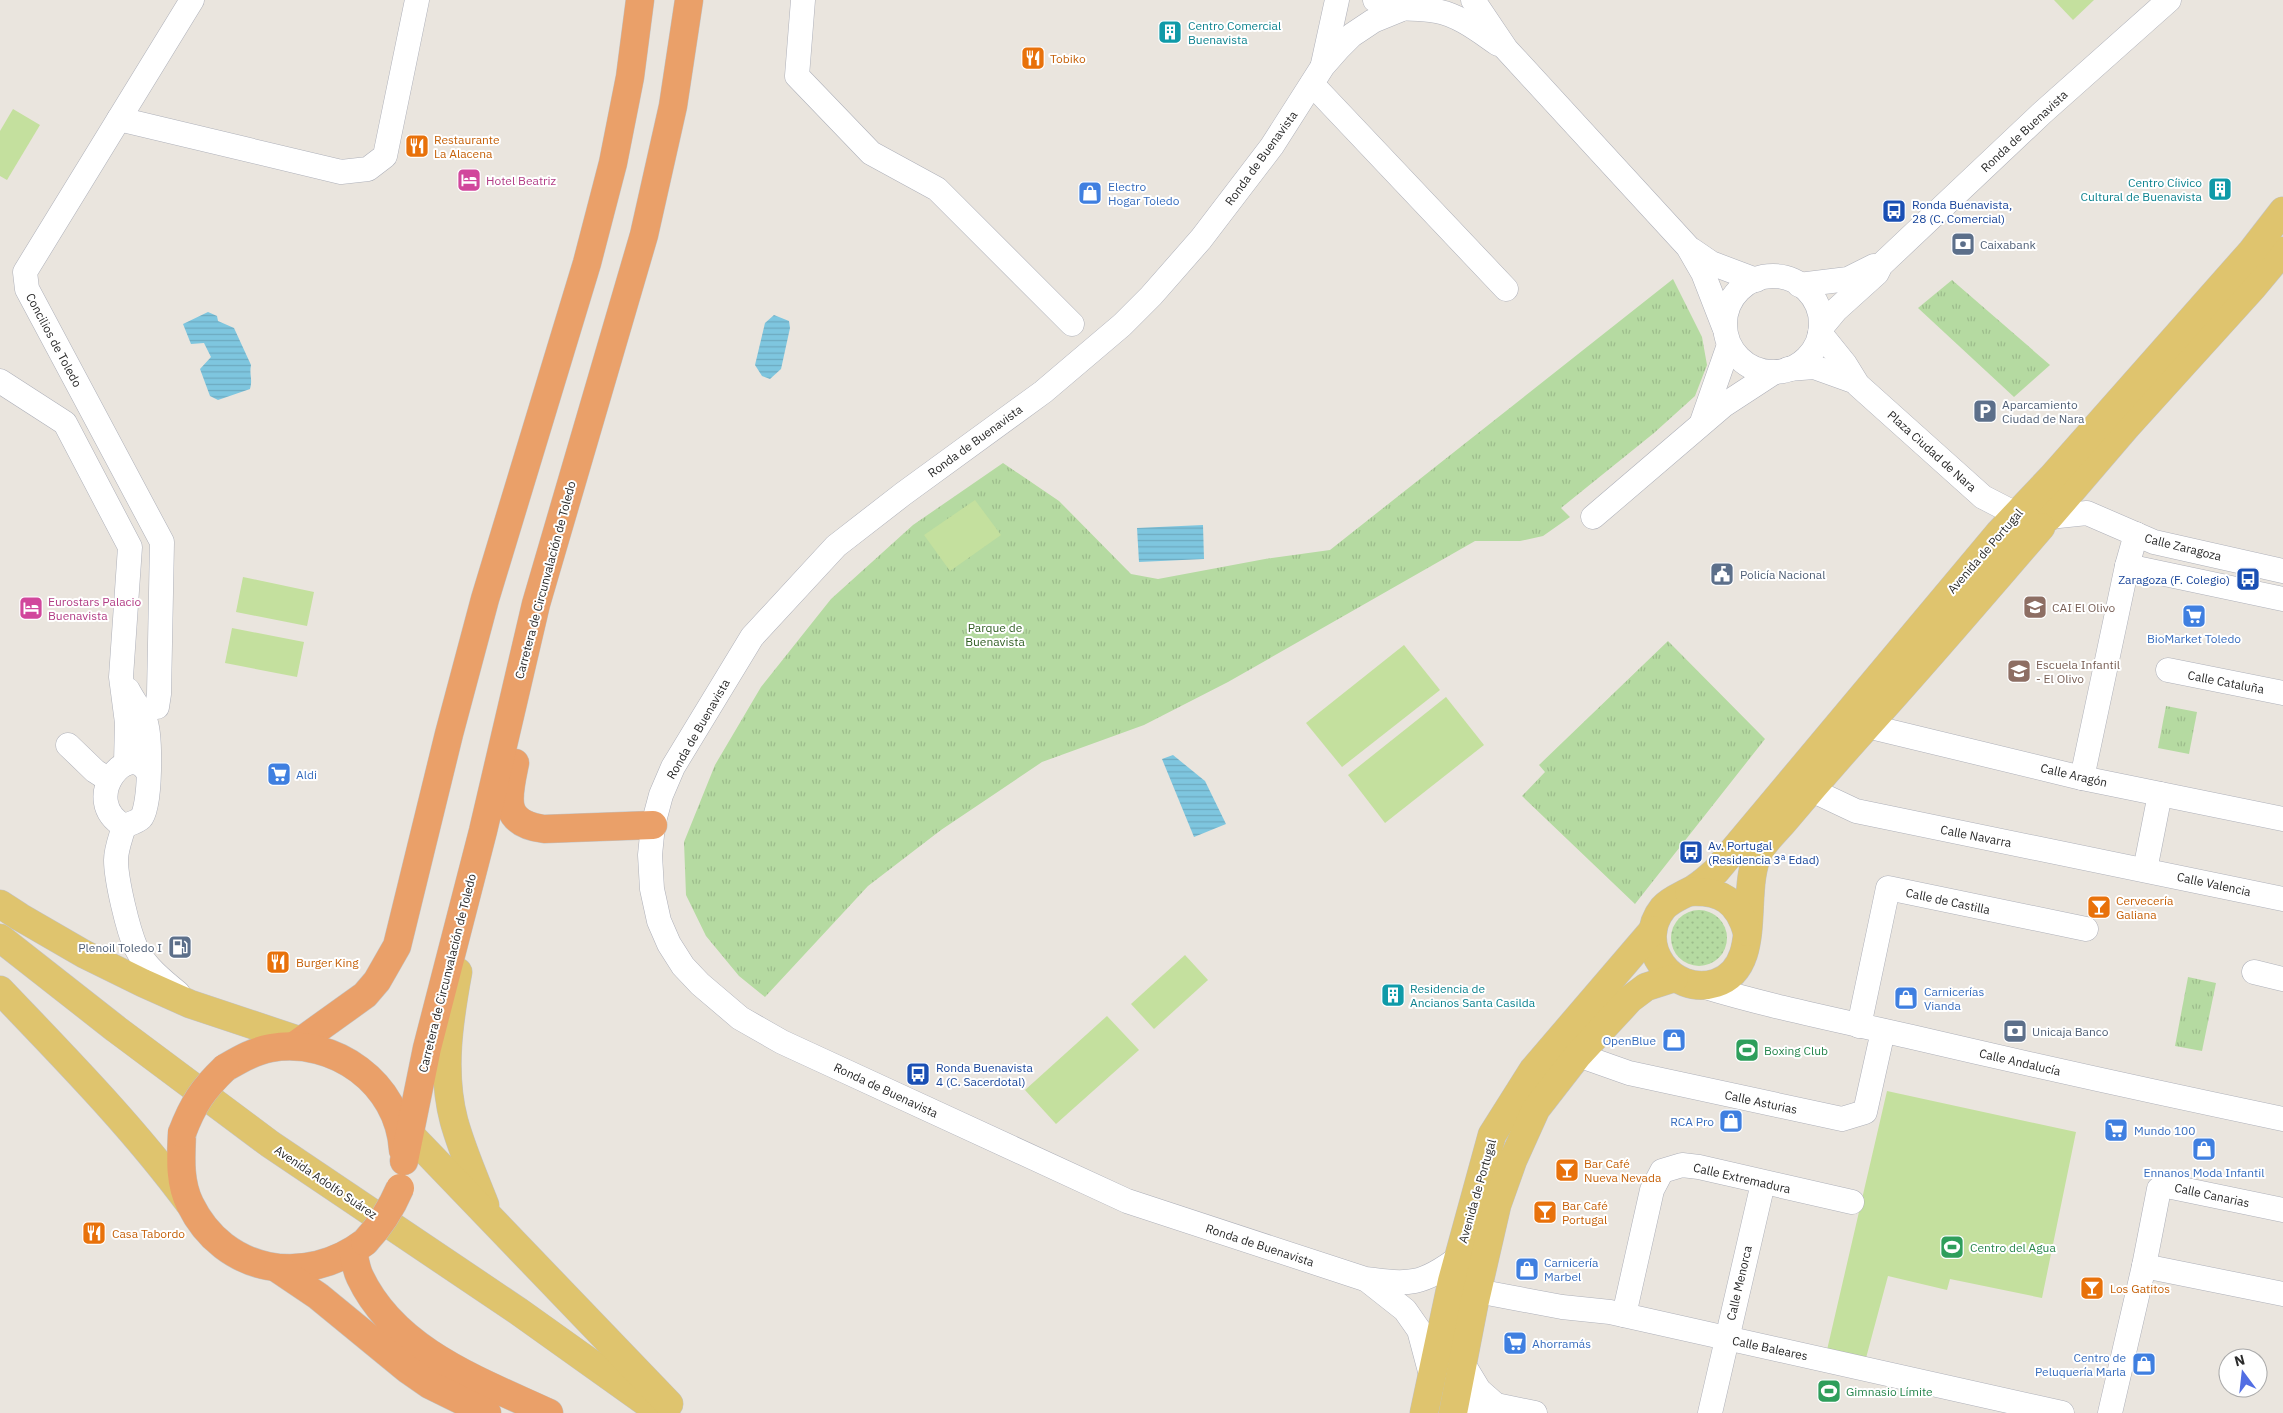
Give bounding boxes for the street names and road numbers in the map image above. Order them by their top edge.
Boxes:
street label: Ronda de Buenavista [1977,86,2071,175]
street label: Ronda de Buenavista [1222,107,1301,208]
street label: Concilios de Toledo [23,290,85,390]
street label: Ronda de Buenavista [925,401,1026,480]
street label: Plaza Ciudad de Nara [1885,407,1980,495]
street label: Carretera de Circunvalación de Toledo [511,479,579,681]
street label: Avenida de Portugal [1944,506,2026,596]
street label: Calle Zaragoza [2143,530,2224,564]
street label: Calle Cataluña [2187,667,2266,697]
street label: Ronda de Buenavista [663,676,733,782]
street label: Calle Aragón [2039,760,2109,790]
street label: Calle Navarra [1939,822,2013,850]
street label: Calle Valencia [2176,869,2253,899]
street label: Carretera de Circunvalación de Toledo [415,872,479,1074]
street label: Calle de Castilla [1904,885,1992,917]
street label: Calle Andalucía [1978,1045,2063,1079]
street label: Ronda de Buenavista [831,1059,941,1121]
street label: Calle Asturias [1723,1087,1799,1117]
street label: Avenida de Portugal [1455,1137,1499,1245]
street label: Avenida Adolfo Suárez [272,1142,381,1222]
street label: Calle Extremadura [1692,1160,1793,1197]
street label: Calle Canarias [2173,1180,2251,1210]
street label: Ronda de Buenavista [1204,1220,1317,1270]
street label: Calle Menorca [1723,1244,1755,1322]
street label: Calle Baleares [1731,1333,1809,1363]

